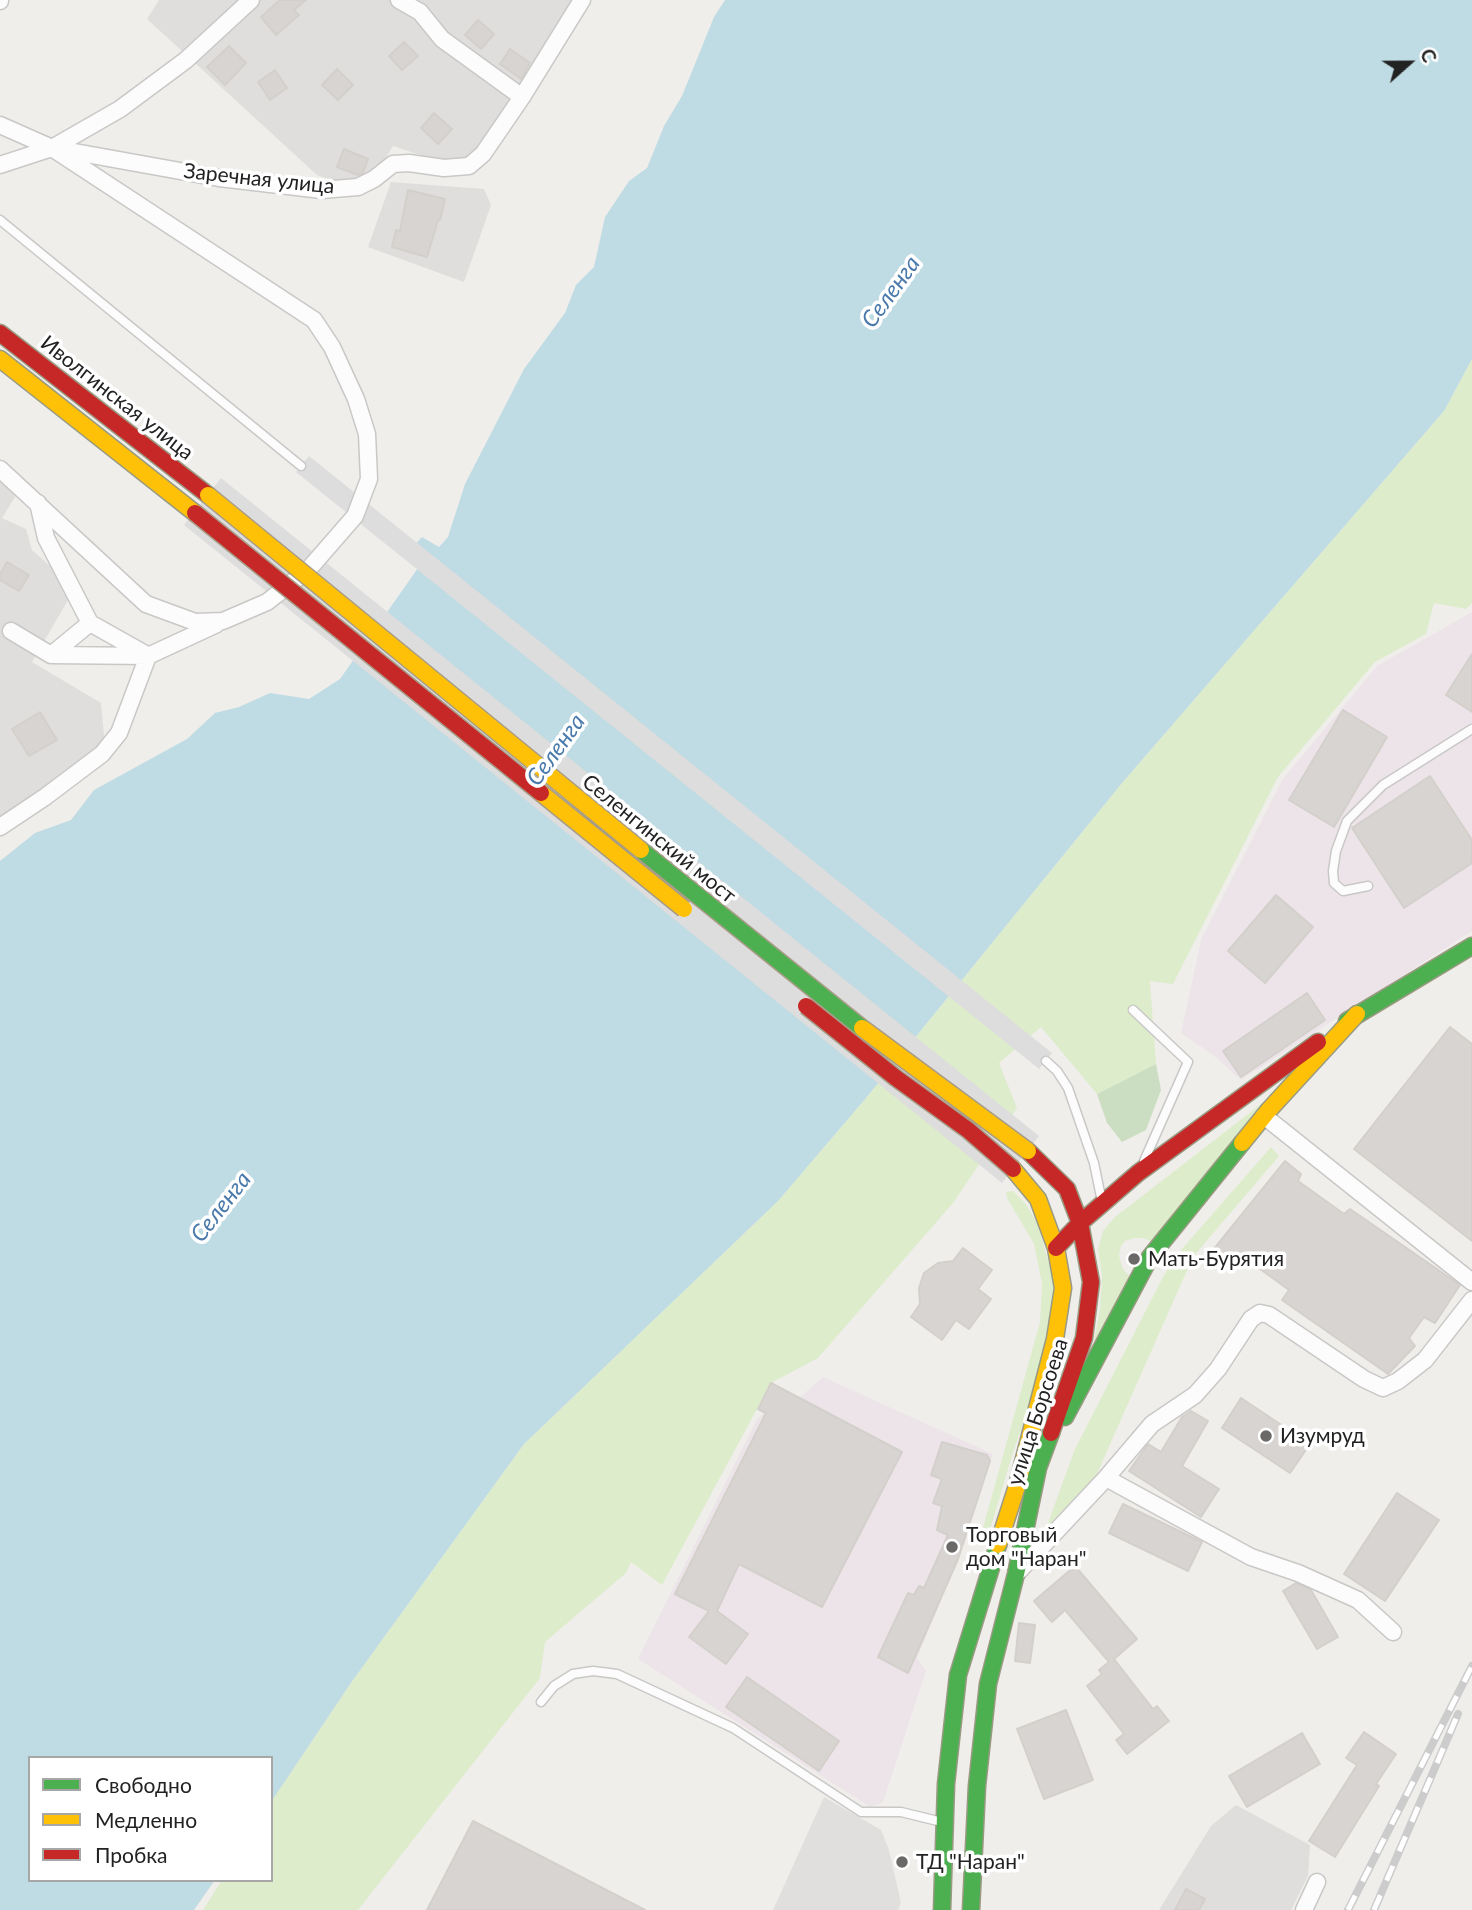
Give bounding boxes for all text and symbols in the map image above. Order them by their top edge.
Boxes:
north arrow [1374,28,1444,98]
text: С [1416,45,1442,65]
street label: Заречная улица [182,159,336,199]
water label: Селенга [856,251,926,333]
street label: Иволгинская улица [35,330,199,466]
water label: Селенга [521,709,591,791]
street label: Селенгинский мост [577,769,741,909]
water label: Селенга [185,1166,257,1248]
place label: Мать-Бурятия [1148,1246,1284,1272]
marker: Мать-Бурятия [1126,1251,1142,1267]
street label: улица Борсоева [1002,1335,1074,1489]
place label: Изумруд [1280,1423,1365,1449]
marker: Изумруд [1258,1428,1274,1444]
place label: Торговый дом "Наран" [966,1522,1087,1572]
marker: Торговый дом "Наран" [944,1539,960,1555]
legend [28,1756,273,1882]
text: Свободно [95,1772,192,1797]
text: Медленно [95,1807,197,1832]
text: Пробка [95,1842,168,1867]
place label: ТД "Наран" [916,1849,1025,1875]
marker: ТД "Наран" [894,1854,910,1870]

